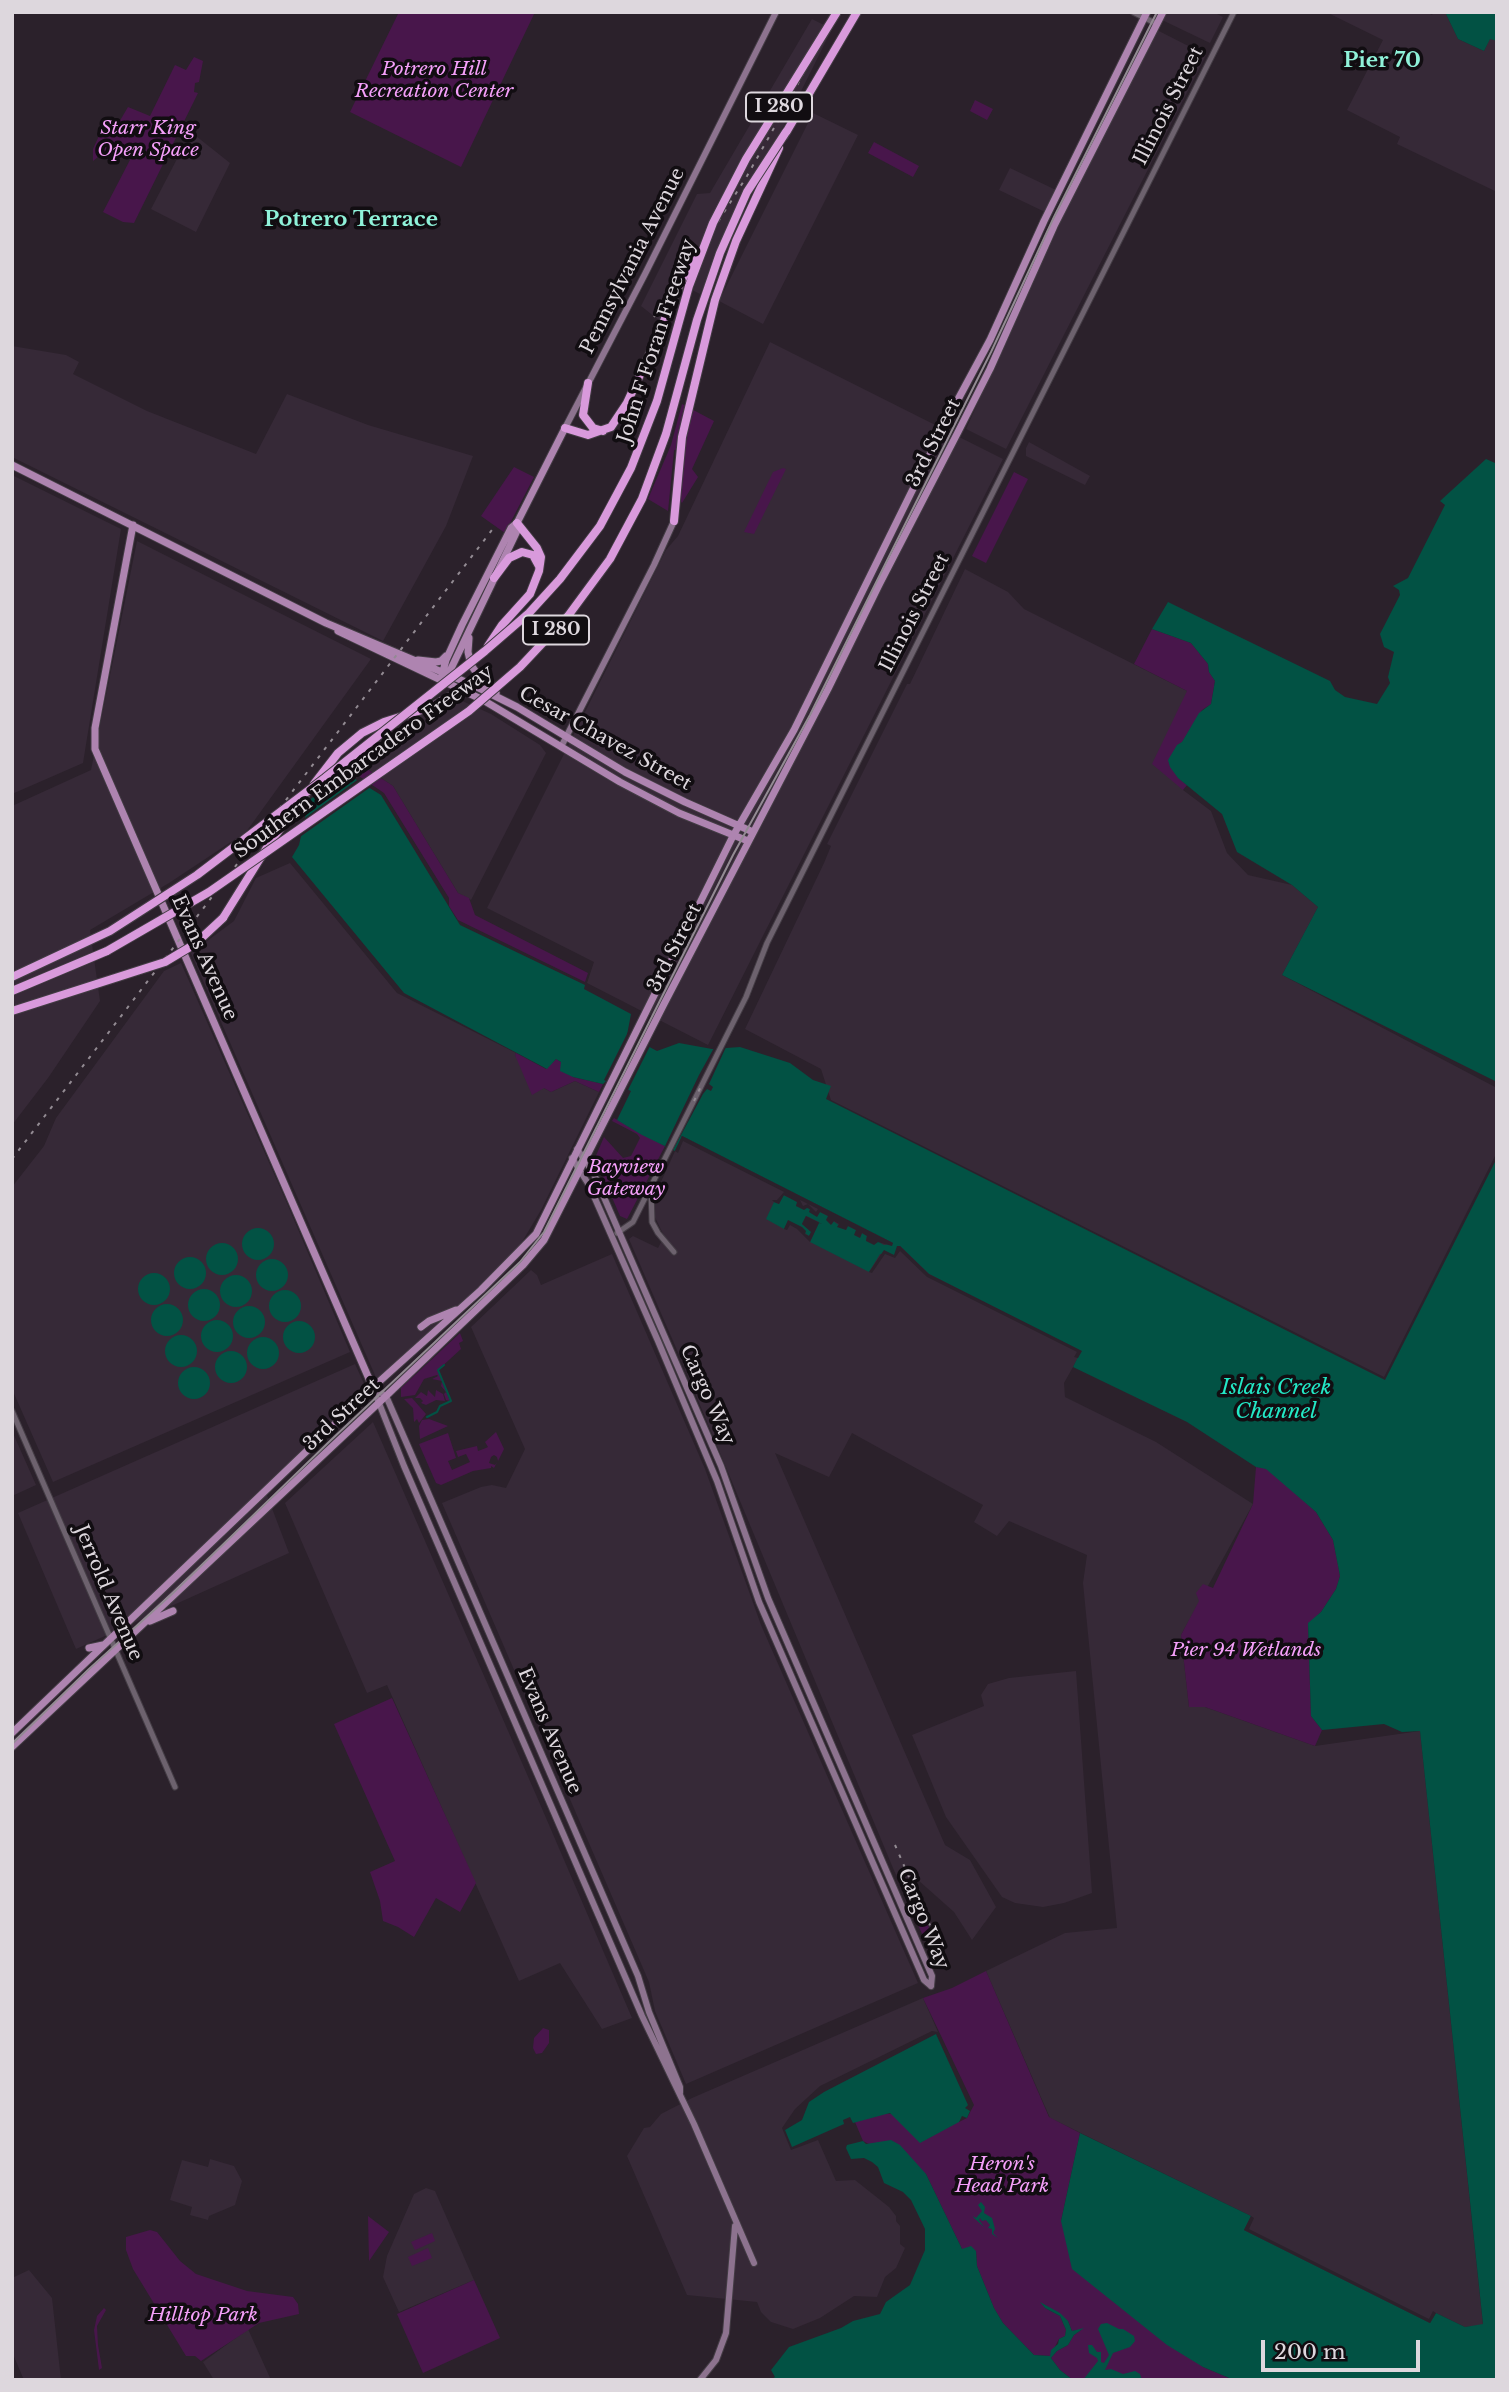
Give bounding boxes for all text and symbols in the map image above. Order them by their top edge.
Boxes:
street label: Illinois Street [1129,43,1209,169]
district label: Pier 70 [1343,48,1421,74]
park label: Potrero Hill Recreation Center [355,59,513,103]
road number: I 280 [746,92,812,122]
park label: Starr King Open Space [97,118,199,162]
street label: Pennsylvania Avenue [576,164,690,358]
district label: Potrero Terrace [264,207,438,233]
street label: John F Foran Freeway [613,236,701,446]
street label: 3rd Street [902,395,966,491]
street label: Illinois Street [875,550,955,676]
road number: I 280 [523,616,589,644]
street label: Southern Embarcadero Freeway [230,660,498,864]
street label: Cesar Chavez Street [515,682,695,796]
street label: Evans Avenue [166,892,242,1024]
street label: 3rd Street [643,900,707,996]
park label: Bayview Gateway [587,1157,665,1201]
street label: Cargo Way [675,1342,739,1448]
street label: 3rd Street [299,1374,385,1456]
water label: Islais Creek Channel [1221,1375,1331,1425]
street label: Jerrold Avenue [69,1522,147,1664]
park label: Pier 94 Wetlands [1171,1640,1321,1662]
street label: Evans Avenue [512,1664,586,1798]
street label: Cargo Way [892,1865,954,1973]
park label: Heron's Head Park [955,2154,1049,2198]
park label: Hilltop Park [148,2305,258,2327]
scale bar [1264,2326,1423,2370]
text: 200 m [1274,2339,1345,2365]

